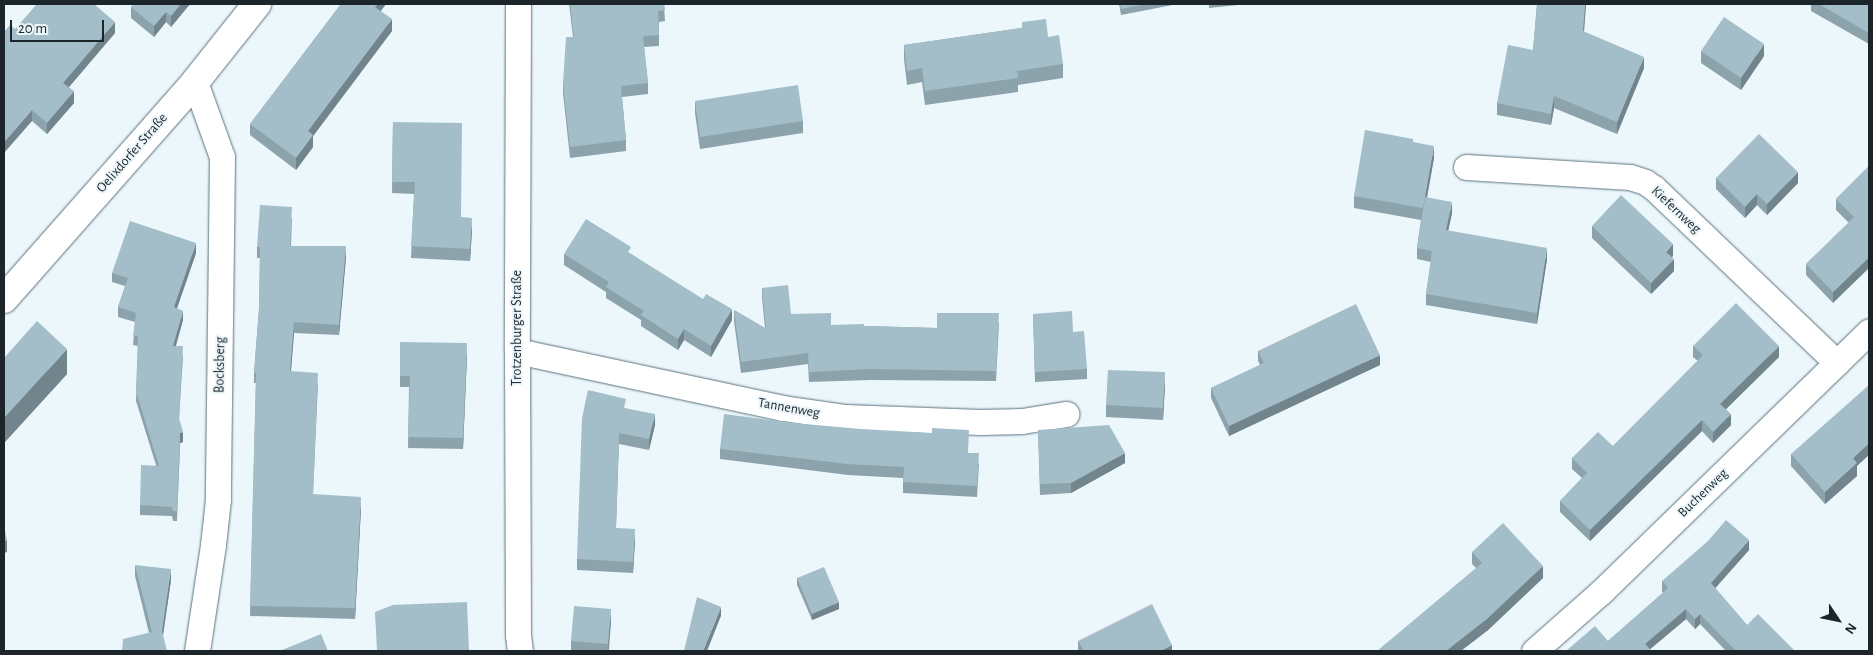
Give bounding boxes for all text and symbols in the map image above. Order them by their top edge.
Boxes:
scale bar [12,10,106,42]
text: 20 m [18,21,47,36]
street label: Oelixdorfer Straße [93,110,171,196]
street label: Kiefernweg [1648,183,1704,237]
street label: Trotzenburger Straße [509,270,525,386]
street label: Bocksberg [211,337,229,393]
street label: Tannenweg [757,394,821,422]
street label: Buchenweg [1674,465,1732,521]
north arrow [1813,595,1863,645]
text: N [1842,620,1859,636]

